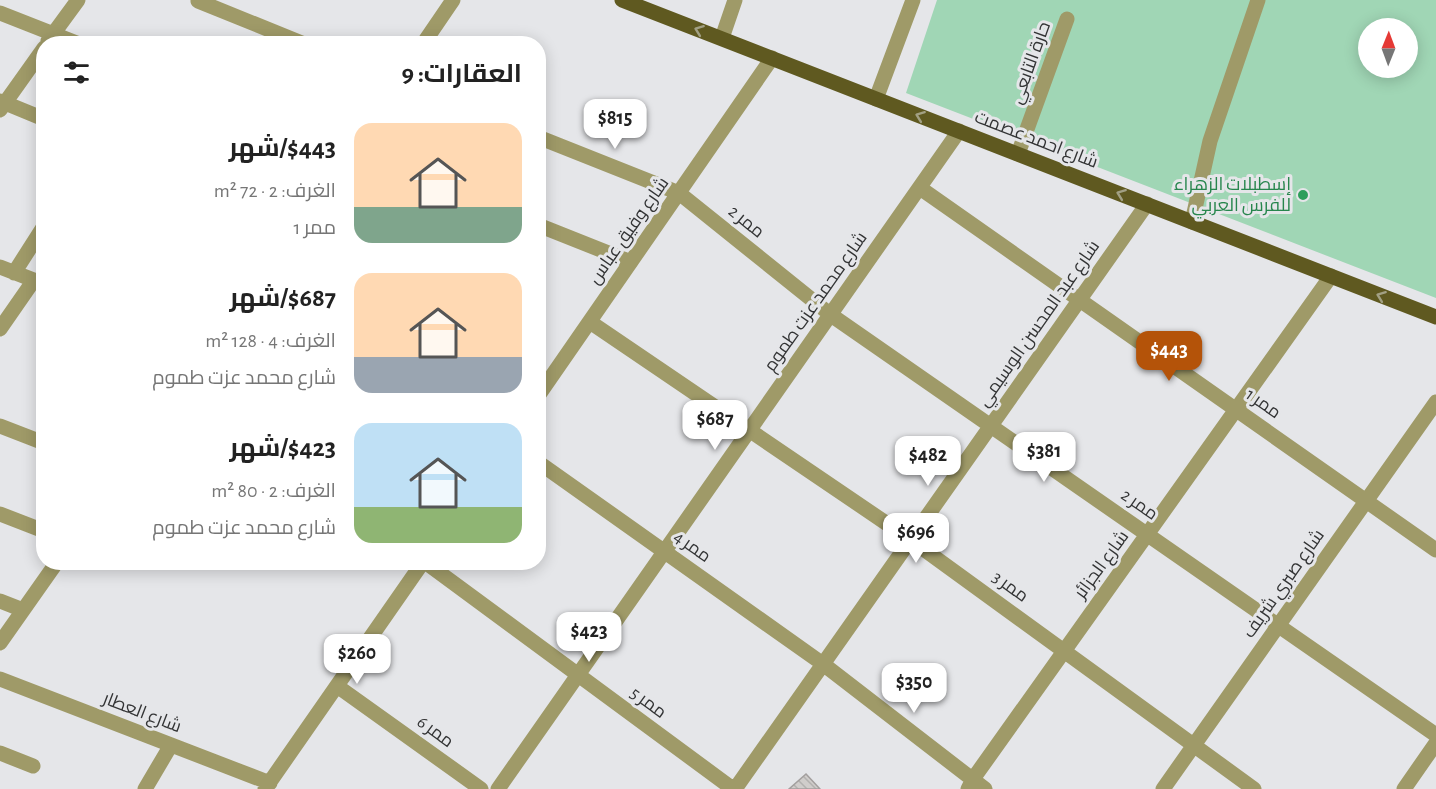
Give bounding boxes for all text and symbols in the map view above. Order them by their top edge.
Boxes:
north arrow [1358,18,1418,78]
map controls [1358,18,1418,78]
street label: حارة التابعي [1008,19,1058,108]
one-way arrow [695,25,706,37]
icon: filters [60,56,93,89]
text: العقارات: 9 [401,61,522,87]
pin: $815 [579,99,651,150]
street label: شارع احمد عصمت [971,107,1100,174]
text: $815 [598,108,632,128]
one-way arrow [915,111,926,123]
text: $443/شهر [229,135,336,161]
icon: home [402,147,474,219]
street label: شارع وفيق عباس [585,174,674,289]
place label: إسطبلات الزهراء للفرس العربي [1174,176,1291,219]
text: الغرف: 2 · 72 m² [214,181,336,201]
marker: إسطبلات الزهراء للفرس العربي [1296,188,1310,202]
one-way arrow [1117,189,1128,201]
street label: ممر 2 [724,202,767,242]
text: ممر 1 [293,218,336,238]
street label: شارع محمد عزت طموم [760,229,872,376]
street label: شارع عبد المحسن الوسيمي [974,237,1107,413]
text: $687/شهر [229,285,336,311]
one-way arrow [1377,290,1387,303]
icon: home [402,297,474,369]
text: الغرف: 4 · 128 m² [205,331,336,351]
pin: $443 [1133,331,1205,382]
text: $443 [1150,340,1188,360]
text: شارع محمد عزت طموم [152,368,336,388]
street label: ممر 1 [1242,386,1284,423]
pin: $687 [679,400,751,451]
text: $687 [696,409,734,429]
pin: $381 [1008,432,1080,483]
text: $423/شهر [230,435,336,461]
pin: $482 [892,436,964,487]
text: $381 [1027,441,1061,461]
text: $482 [909,445,947,465]
icon: home [402,447,474,519]
text: الغرف: 2 · 80 m² [211,481,336,501]
street label: ممر 2 [1117,486,1161,525]
pin: $696 [880,513,952,564]
text: شارع محمد عزت طموم [152,518,336,538]
text: $696 [897,522,935,542]
street label: شارع صبري شريف [1239,526,1331,644]
street label: شارع الجزائر [1070,527,1134,604]
street label: ممر 4 [670,528,714,567]
street label: ممر 3 [988,568,1031,607]
pin: $423 [553,612,625,663]
text: $423 [570,621,608,641]
pin: $260 [321,634,393,685]
text: $260 [338,643,376,663]
pin: $350 [878,663,950,714]
text: $350 [896,672,932,692]
street label: ممر 5 [626,684,669,723]
street label: شارع العطار [99,689,184,738]
street label: ممر 6 [413,713,457,752]

